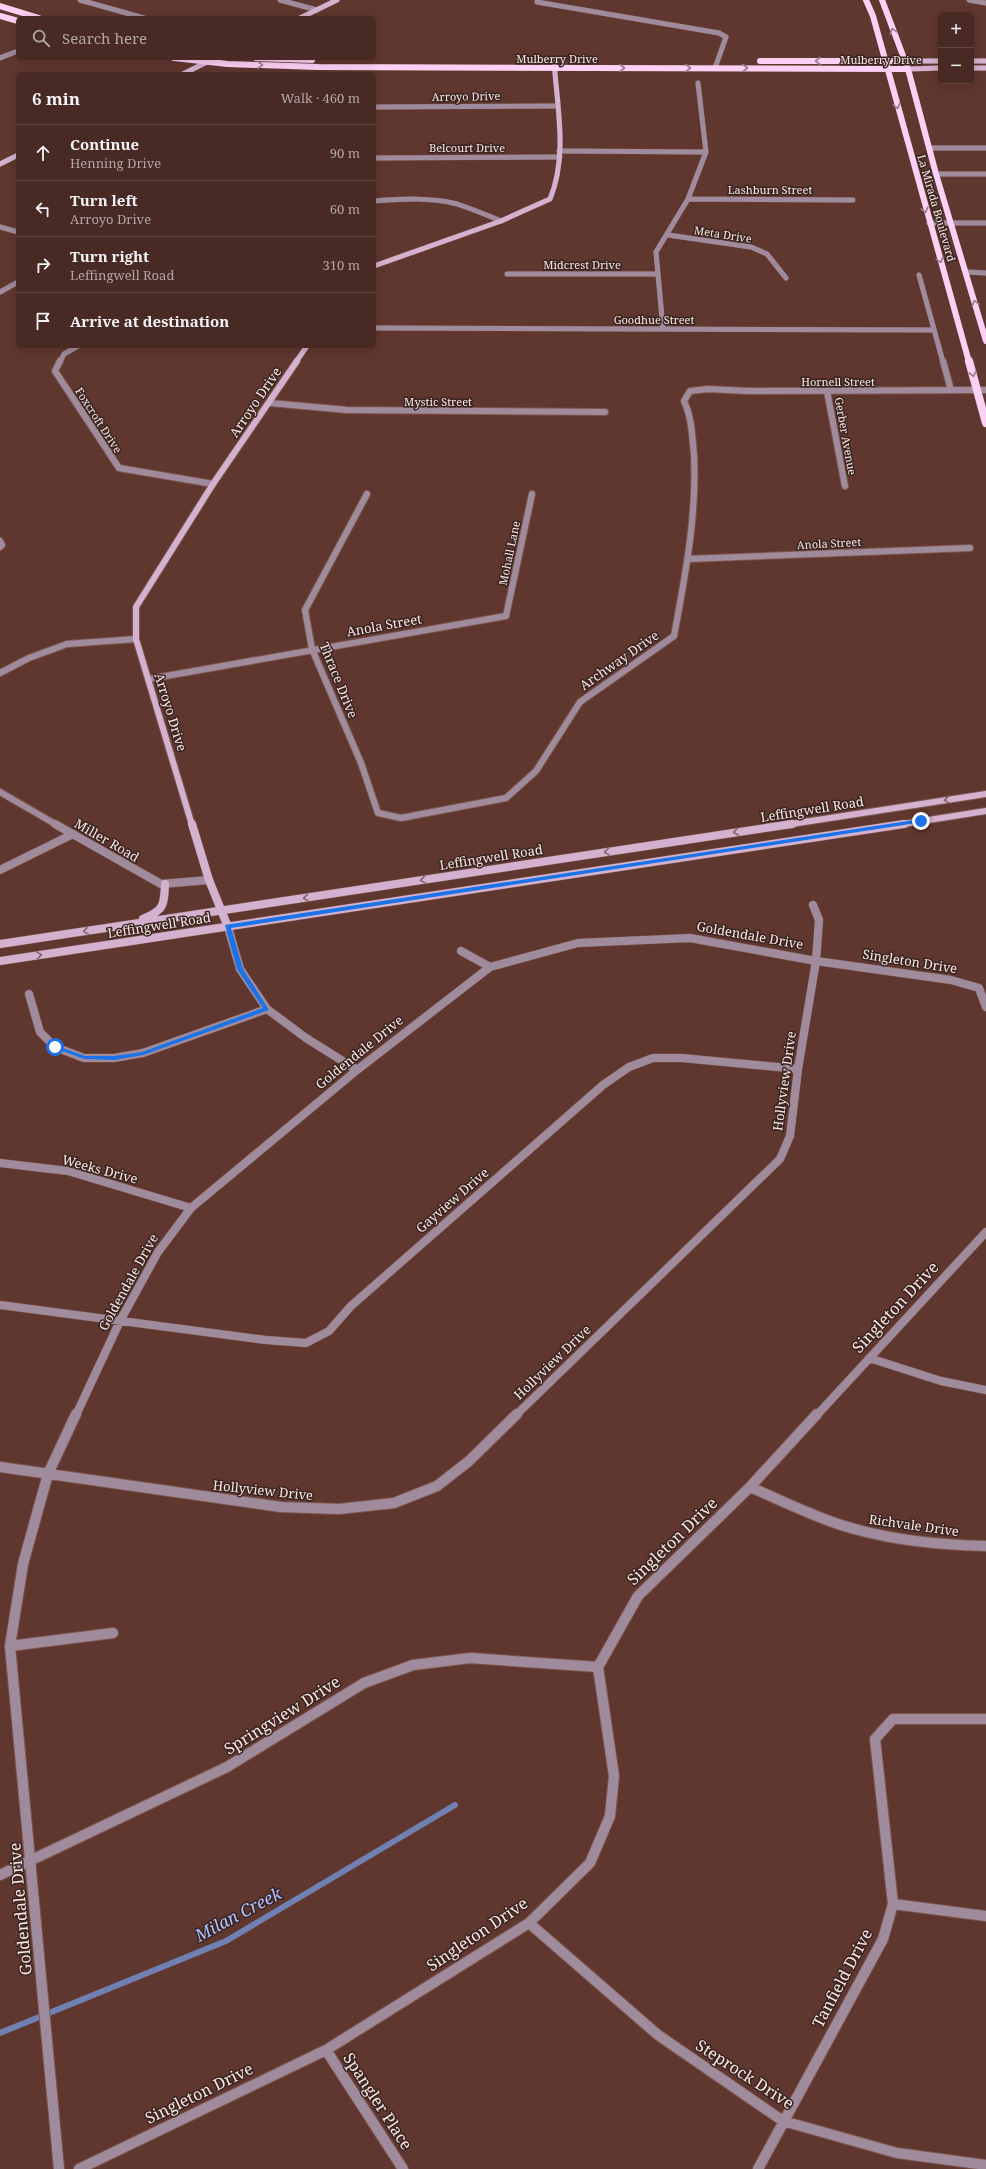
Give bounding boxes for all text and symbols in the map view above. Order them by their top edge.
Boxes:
map controls [938,12,974,84]
button: + [938,12,974,48]
search box [16,16,376,60]
icon: search [30,27,52,49]
text: Search here [62,28,147,48]
one-way arrow [889,28,898,35]
button: − [938,48,974,84]
street label: Mulberry Drive [516,51,598,66]
street label: Mulberry Drive [840,52,922,67]
one-way arrow [815,57,821,65]
one-way arrow [257,61,263,70]
one-way arrow [619,64,625,72]
one-way arrow [685,64,691,72]
one-way arrow [742,64,748,72]
text: 6 min [32,87,80,110]
street label: Arroyo Drive [432,88,501,104]
text: Walk · 460 m [281,89,360,107]
one-way arrow [892,102,901,109]
text: Continue [70,134,139,154]
street label: Belcourt Drive [429,140,505,155]
icon: ahead [32,142,54,164]
text: 90 m [330,144,360,162]
street label: La Mirada Boulevard [914,153,960,264]
text: Henning Drive [70,154,161,172]
street label: Lashburn Street [728,182,812,197]
text: Turn left [70,190,138,210]
icon: left [32,198,54,220]
text: 60 m [330,200,360,218]
one-way arrow [921,207,929,213]
text: Arroyo Drive [70,210,151,228]
street label: Meta Drive [693,222,753,246]
text: Turn right [70,246,149,266]
icon: right [32,254,54,276]
text: 310 m [323,256,360,274]
street label: Midcrest Drive [543,257,621,272]
one-way arrow [935,257,944,264]
text: Leffingwell Road [70,266,174,284]
one-way arrow [971,300,980,307]
icon: arrive [32,310,54,332]
text: Arrive at destination [70,311,229,331]
street label: Goodhue Street [614,312,694,327]
street label: Arroyo Drive [225,363,285,441]
one-way arrow [968,371,976,377]
street label: Hornell Street [801,374,875,389]
street label: Foxcroft Drive [72,384,126,456]
street label: Mystic Street [404,394,472,409]
street label: Gerber Avenue [832,396,860,476]
street label: Mohall Lane [495,519,523,587]
street label: Anola Street [796,534,862,552]
street label: Anola Street [345,609,423,640]
street label: Archway Drive [576,626,662,694]
street label: Thrace Drive [316,639,362,721]
street label: Arroyo Drive [151,671,191,753]
street label: Leffingwell Road [759,792,865,826]
one-way arrow [944,795,951,804]
route end [912,812,930,830]
street label: Miller Road [71,814,143,866]
one-way arrow [733,827,739,836]
street label: Leffingwell Road [438,840,544,874]
one-way arrow [604,847,610,856]
one-way arrow [420,875,427,884]
one-way arrow [303,893,309,902]
street label: Leffingwell Road [106,908,212,942]
street label: Goldendale Drive [695,917,805,953]
one-way arrow [82,926,89,935]
street label: Singleton Drive [861,945,959,977]
one-way arrow [35,951,42,960]
street label: Goldendale Drive [311,1011,407,1093]
street label: Hollyview Drive [768,1030,800,1132]
route start [46,1038,64,1056]
street label: Weeks Drive [60,1150,140,1188]
street label: Gayview Drive [412,1163,492,1237]
street label: Goldendale Drive [94,1230,162,1334]
street label: Singleton Drive [847,1256,943,1358]
street label: Hollyview Drive [510,1321,594,1403]
street label: Hollyview Drive [212,1476,314,1504]
street label: Singleton Drive [622,1492,722,1590]
street label: Richvale Drive [868,1510,960,1540]
street label: Springview Drive [220,1670,344,1760]
street label: Goldendale Drive [3,1842,37,1976]
water label: Milan Creek [190,1881,287,1947]
street label: Singleton Drive [422,1892,532,1976]
street label: Tanfield Drive [807,1925,877,2031]
street label: Steprock Drive [692,2034,798,2114]
street label: Spangler Place [338,2048,418,2154]
street label: Singleton Drive [141,2057,257,2129]

